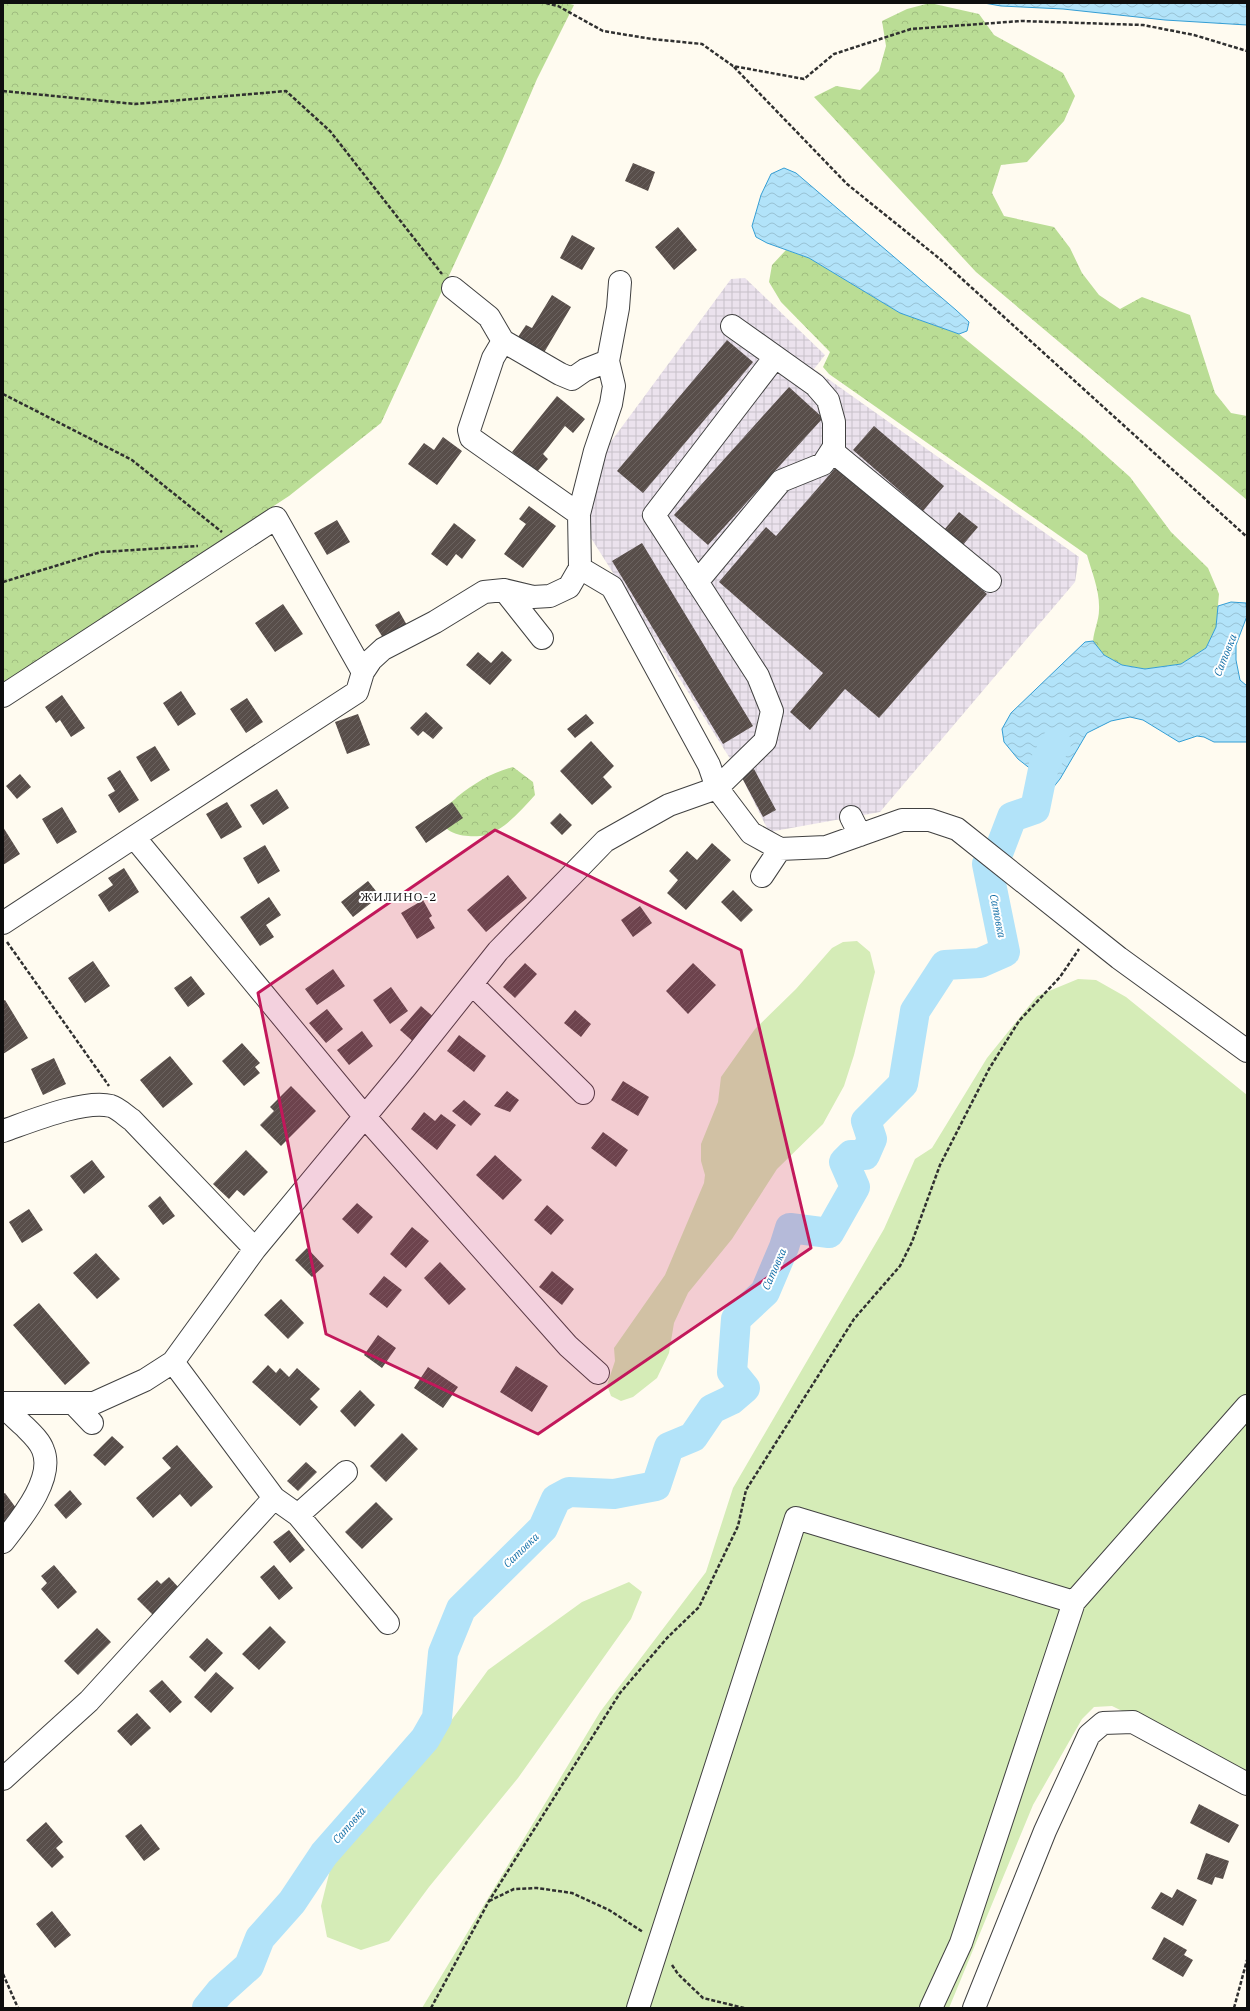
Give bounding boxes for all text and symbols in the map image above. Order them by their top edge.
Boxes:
water label: Сатовка [1210,632,1240,678]
district label: ЖИЛИНО-2 [360,889,438,904]
water label: Сатовка [987,893,1009,939]
water label: Сатовка [759,1246,789,1292]
water label: Сатовка [500,1530,542,1570]
water label: Сатовка [329,1804,369,1846]

